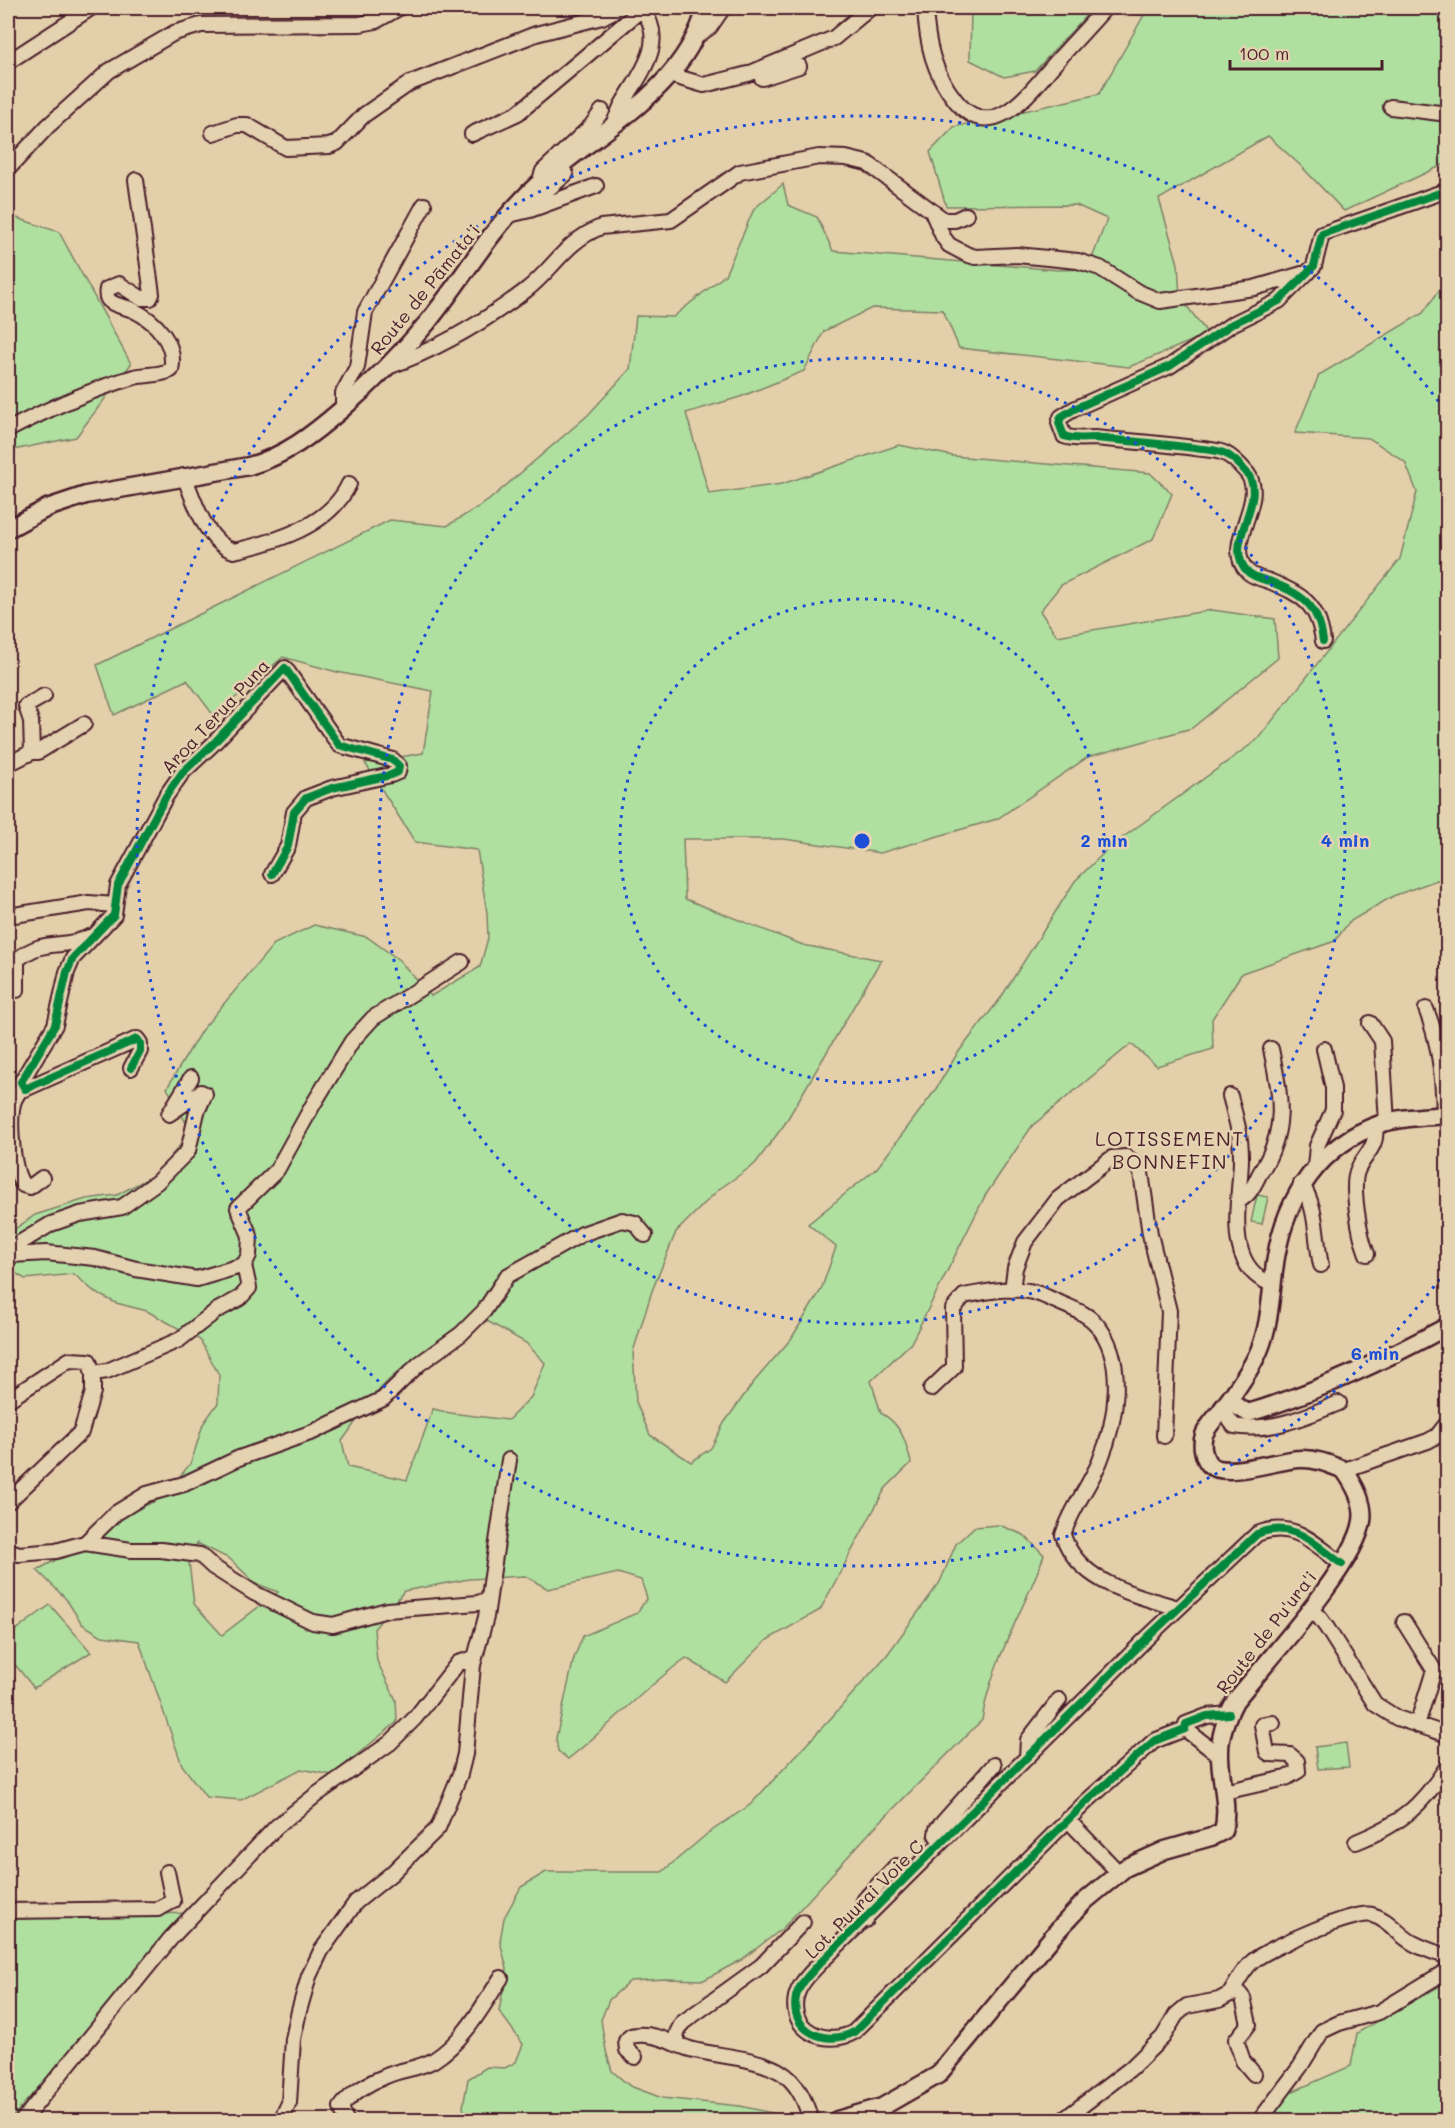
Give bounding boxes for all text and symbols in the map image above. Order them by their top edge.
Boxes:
scale bar [1230,33,1382,71]
text: 100 m [1239,41,1289,65]
street label: Route de Pāmata'i [365,219,485,359]
street label: Aroa Terua Puna [156,654,274,778]
text: 2 min [1080,828,1128,852]
text: 4 min [1321,828,1369,852]
centre of rings [852,831,872,851]
district label: LOTISSEMENT BONNEFIN [1095,1125,1245,1174]
text: 6 min [1351,1341,1399,1365]
street label: Route de Pu'ura'i [1210,1566,1322,1698]
street label: Lot. Puurai Voie C [799,1834,929,1964]

